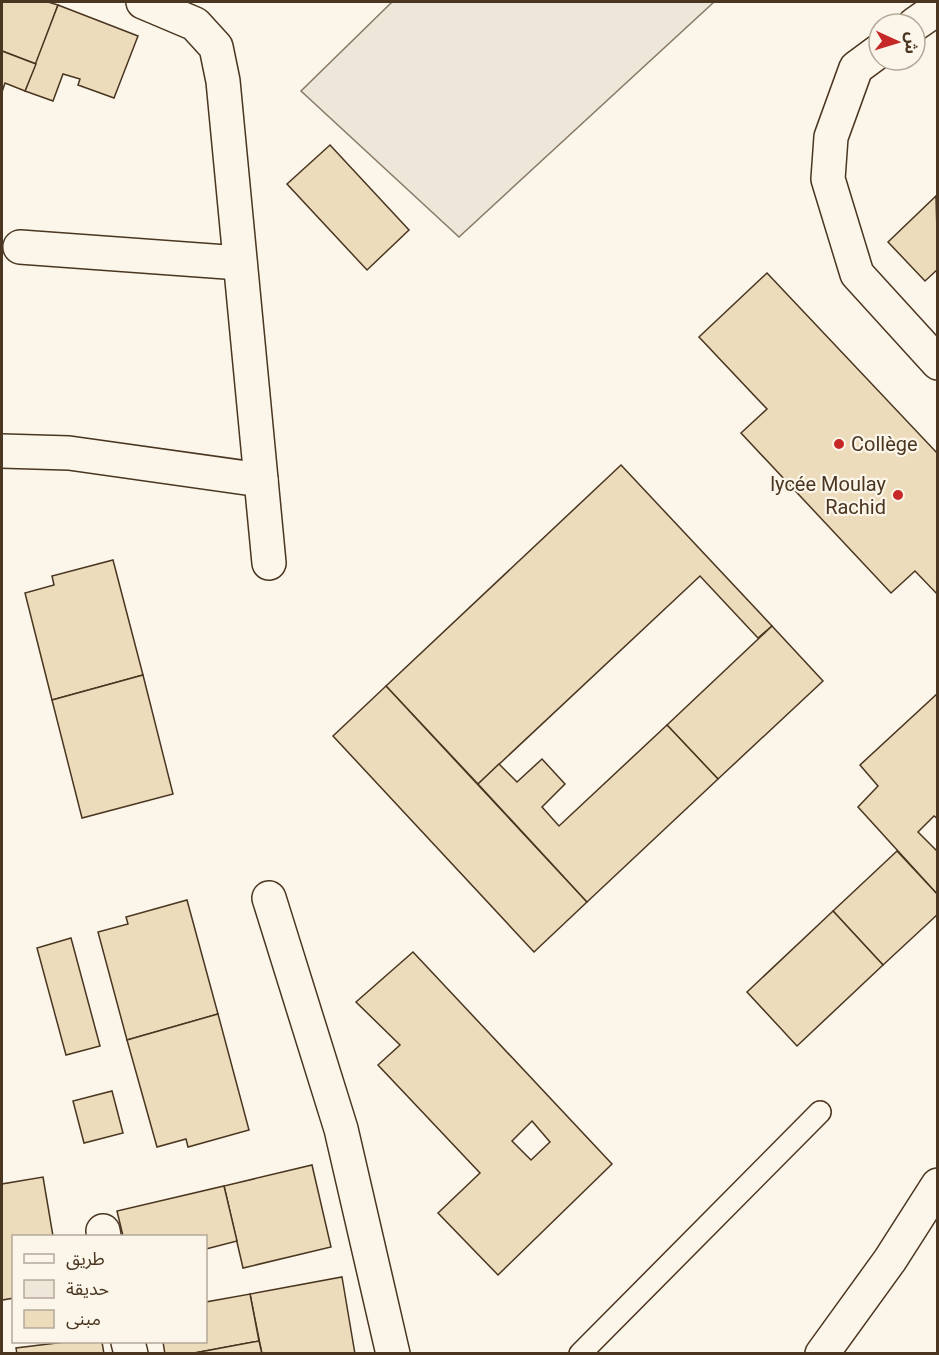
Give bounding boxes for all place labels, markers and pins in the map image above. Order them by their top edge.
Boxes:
place label: Collège [851,432,918,456]
marker: Collège [832,437,846,451]
place label: lycée Moulay Rachid [770,472,887,519]
marker: lycée Moulay Rachid [891,488,905,502]

